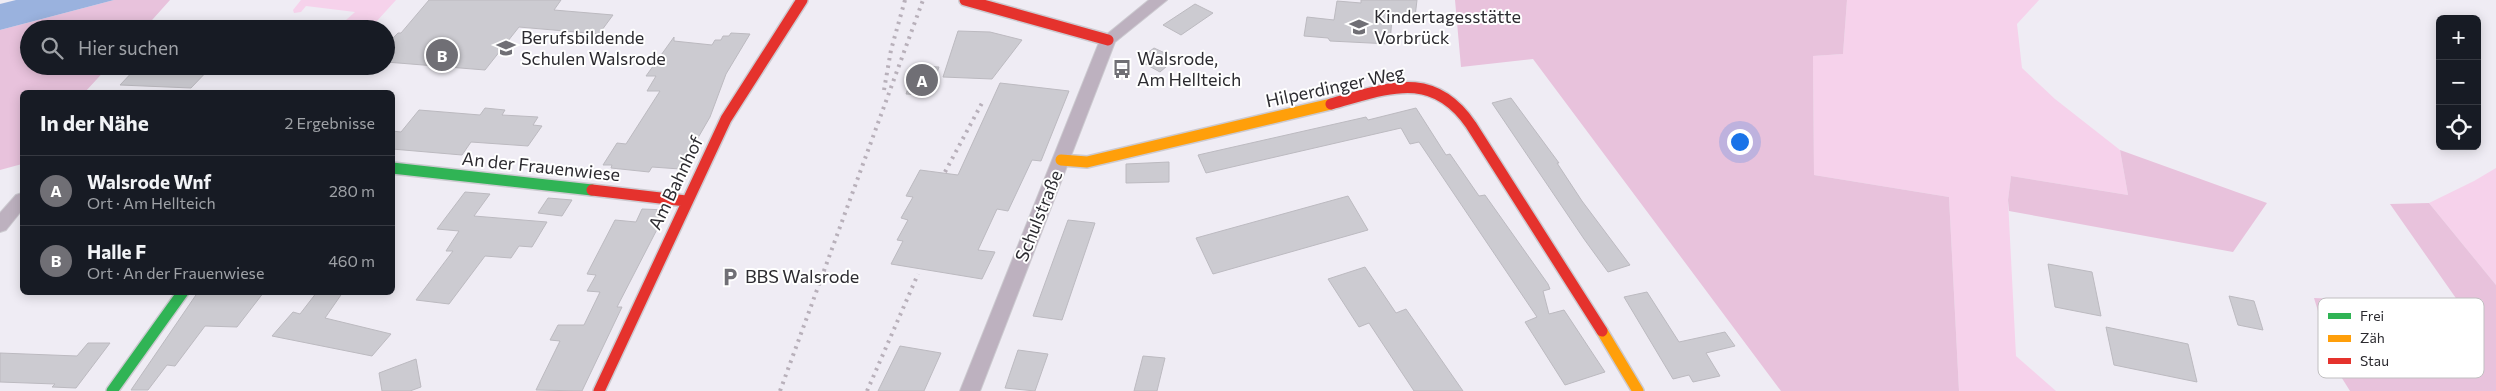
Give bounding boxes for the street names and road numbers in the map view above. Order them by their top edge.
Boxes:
street label: Hilperdinger Weg [1263,61,1406,111]
street label: Am Bahnhof [643,131,708,233]
street label: An der Frauenwiese [461,147,621,185]
street label: Schulstraße [1010,167,1066,265]

